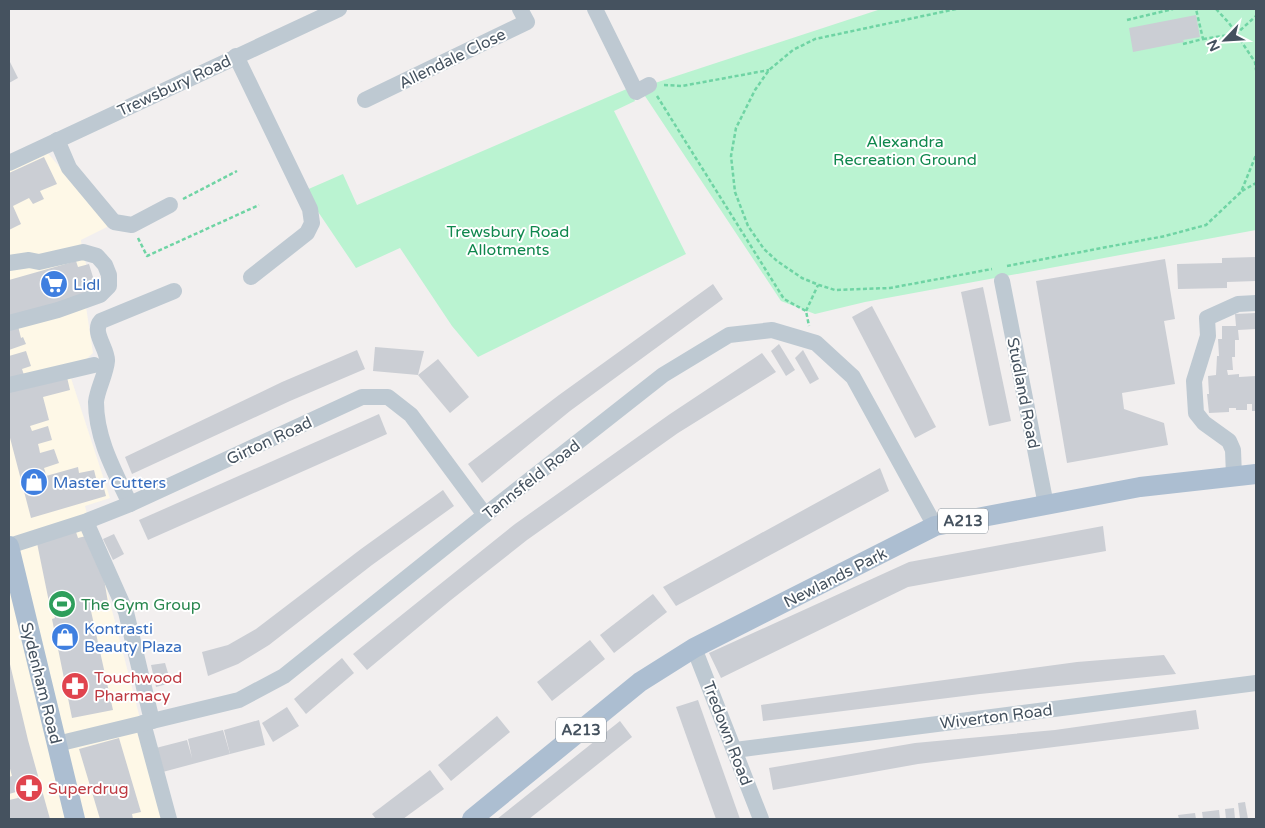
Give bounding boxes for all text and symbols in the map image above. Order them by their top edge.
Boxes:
north arrow [1200,15,1250,65]
street label: Allendale Close [396,24,509,93]
text: N [1204,37,1224,54]
street label: Trewsbury Road [114,51,234,121]
park label: Alexandra Recreation Ground [833,132,977,170]
park label: Trewsbury Road Allotments [447,222,569,260]
supermarket icon: Lidl [39,269,69,299]
place label: Lidl [73,275,100,295]
street label: Studland Road [1002,336,1044,450]
street label: Girton Road [223,412,315,469]
street label: Tannsfeld Road [479,436,584,524]
shop icon: Master Cutters [19,467,49,497]
place label: Master Cutters [53,473,166,493]
road number: A213 [938,508,988,534]
street label: Newlands Park [781,543,891,612]
sports icon: The Gym Group [47,589,77,619]
place label: The Gym Group [81,595,201,615]
place label: Kontrasti Beauty Plaza [84,619,182,657]
street label: Sydenham Road [16,620,66,746]
shop icon: Kontrasti Beauty Plaza [50,622,80,652]
place label: Touchwood Pharmacy [94,668,182,706]
pharmacy icon: Touchwood Pharmacy [60,671,90,701]
street label: Tredown Road [698,678,756,788]
street label: Wiverton Road [939,700,1054,734]
road number: A213 [556,718,606,742]
pharmacy icon: Superdrug [14,773,44,803]
place label: Superdrug [48,779,129,799]

